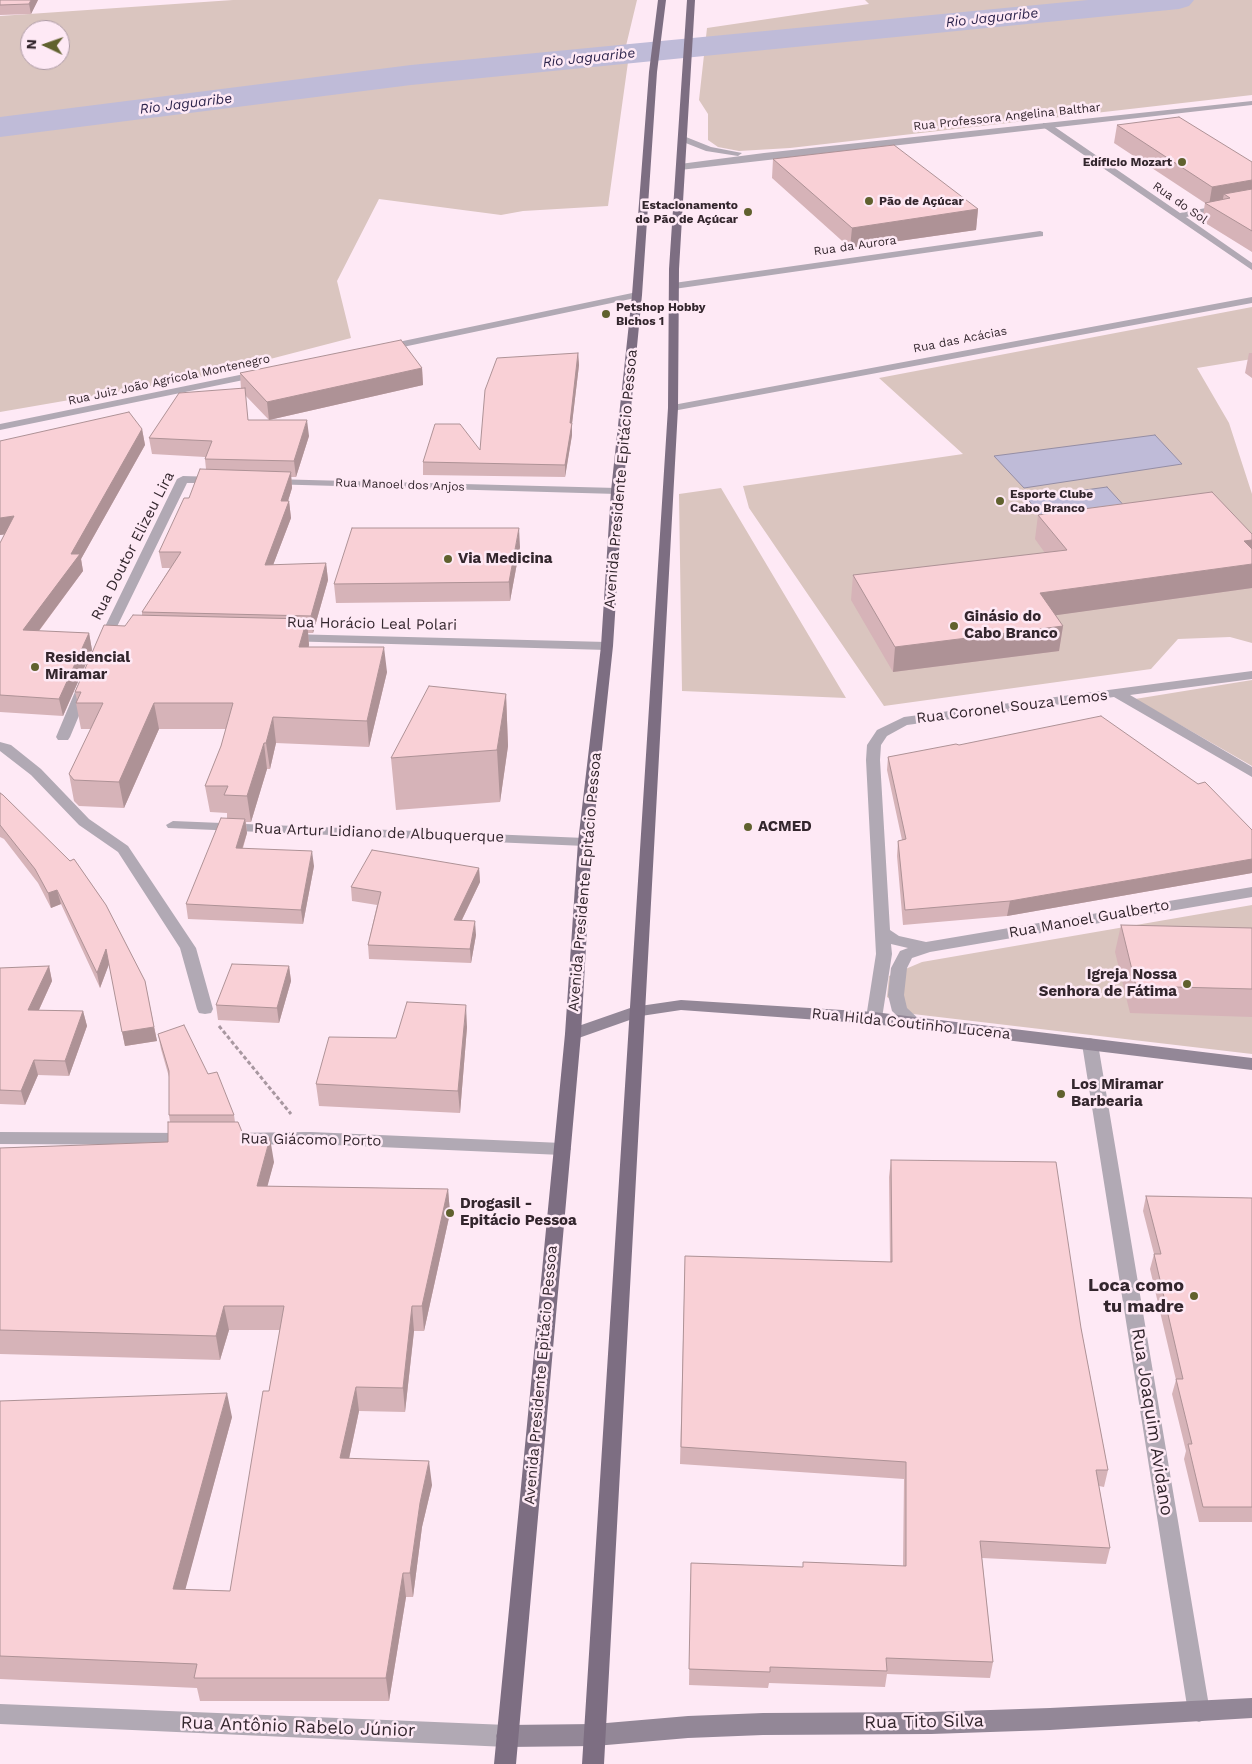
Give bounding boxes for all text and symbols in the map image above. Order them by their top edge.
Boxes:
water label: Rio Jaguaribe [945,5,1039,31]
north arrow [20,20,70,70]
text: N [23,39,39,50]
water label: Rio Jaguaribe [542,45,636,71]
water label: Rio Jaguaribe [139,90,233,118]
street label: Rua Professora Angelina Balthar [913,100,1101,134]
place label: Edíficio Mozart [1083,155,1172,169]
marker: Edíficio Mozart [1176,156,1188,168]
street label: Rua do Sol [1150,179,1210,227]
place label: Pão de Açúcar [879,194,964,208]
marker: Pão de Açúcar [863,195,875,207]
place label: Estacionamento do Pão de Açúcar [635,198,738,226]
marker: Estacionamento do Pão de Açúcar [742,206,754,218]
street label: Rua da Aurora [813,233,897,259]
place label: Petshop Hobby Bichos 1 [616,300,705,328]
marker: Petshop Hobby Bichos 1 [600,308,612,320]
street label: Rua das Acácias [912,324,1008,356]
street label: Avenida Presidente Epitácio Pessoa [601,349,641,609]
street label: Rua Juiz João Agrícola Montenegro [67,352,271,408]
street label: Rua Doutor Elizeu Lira [88,469,178,623]
street label: Rua Manoel dos Anjos [335,476,465,494]
place label: Esporte Clube Cabo Branco [1010,487,1093,515]
marker: Esporte Clube Cabo Branco [994,495,1006,507]
place label: Via Medicina [458,550,552,568]
marker: Via Medicina [442,553,454,565]
place label: Ginásio do Cabo Branco [964,608,1058,643]
street label: Rua Horácio Leal Polari [287,614,457,634]
marker: Ginásio do Cabo Branco [948,620,960,632]
place label: Residencial Miramar [45,649,130,684]
marker: Residencial Miramar [29,661,41,673]
street label: Rua Coronel Souza Lemos [915,686,1109,728]
street label: Avenida Presidente Epitácio Pessoa [565,752,605,1012]
place label: ACMED [758,818,812,836]
street label: Rua Artur Lidiano de Albuquerque [254,820,504,846]
marker: ACMED [742,821,754,833]
street label: Rua Manoel Gualberto [1007,896,1171,942]
place label: Igreja Nossa Senhora de Fátima [1039,966,1177,1001]
marker: Igreja Nossa Senhora de Fátima [1181,978,1193,990]
street label: Rua Hilda Coutinho Lucena [811,1005,1011,1043]
place label: Los Miramar Barbearia [1071,1076,1164,1111]
marker: Los Miramar Barbearia [1055,1088,1067,1100]
street label: Rua Giácomo Porto [240,1130,382,1150]
place label: Drogasil - Epitácio Pessoa [460,1195,577,1230]
marker: Drogasil - Epitácio Pessoa [444,1207,456,1219]
street label: Avenida Presidente Epitácio Pessoa [521,1245,561,1505]
place label: Loca como tu madre [1088,1275,1184,1318]
marker: Loca como tu madre [1188,1290,1200,1302]
street label: Rua Joaquim Avidano [1127,1327,1177,1517]
street label: Rua Tito Silva [864,1710,984,1734]
street label: Rua Antônio Rabelo Júnior [180,1712,416,1742]

